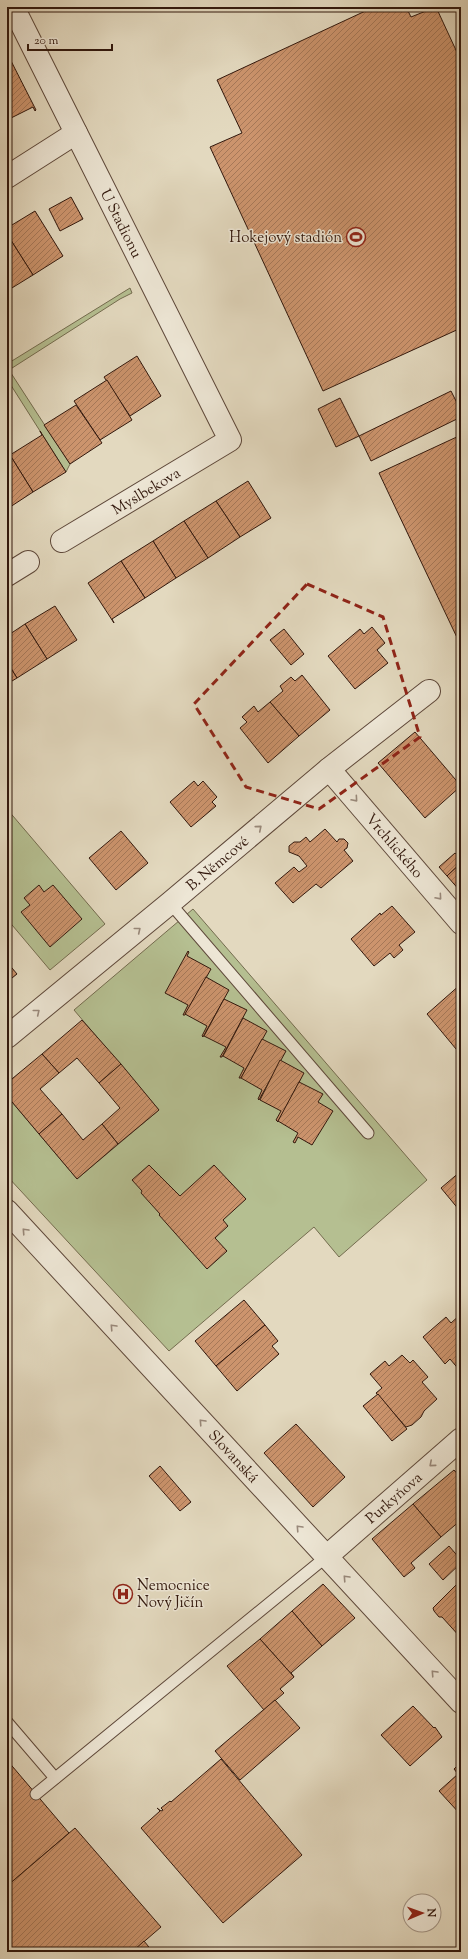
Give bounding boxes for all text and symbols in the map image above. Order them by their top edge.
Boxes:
scale bar [28,26,112,52]
text: 20 m [34,32,59,50]
street label: U Stadionu [94,186,146,262]
sports icon: Hokejový stadión [345,226,367,248]
place label: Hokejový stadión [229,228,342,249]
street label: Myslbekova [108,463,185,521]
one-way arrow [350,794,357,802]
street label: Vrchlického [360,810,427,884]
one-way arrow [254,826,262,833]
street label: B. Němcové [183,832,254,897]
one-way arrow [435,893,442,900]
one-way arrow [133,927,140,934]
one-way arrow [33,1010,40,1017]
one-way arrow [22,1228,30,1236]
one-way arrow [111,1324,118,1332]
one-way arrow [199,1419,206,1427]
street label: Slovanská [203,1426,263,1488]
one-way arrow [429,1460,436,1467]
street label: Purkyňova [362,1468,428,1530]
one-way arrow [297,1525,304,1533]
one-way arrow [343,1575,351,1583]
place label: Nemocnice Nový Jičín [137,1576,210,1614]
hospital icon: Nemocnice Nový Jičín [112,1583,134,1605]
one-way arrow [432,1670,439,1678]
north arrow [402,1893,442,1933]
text: N [423,1907,439,1918]

